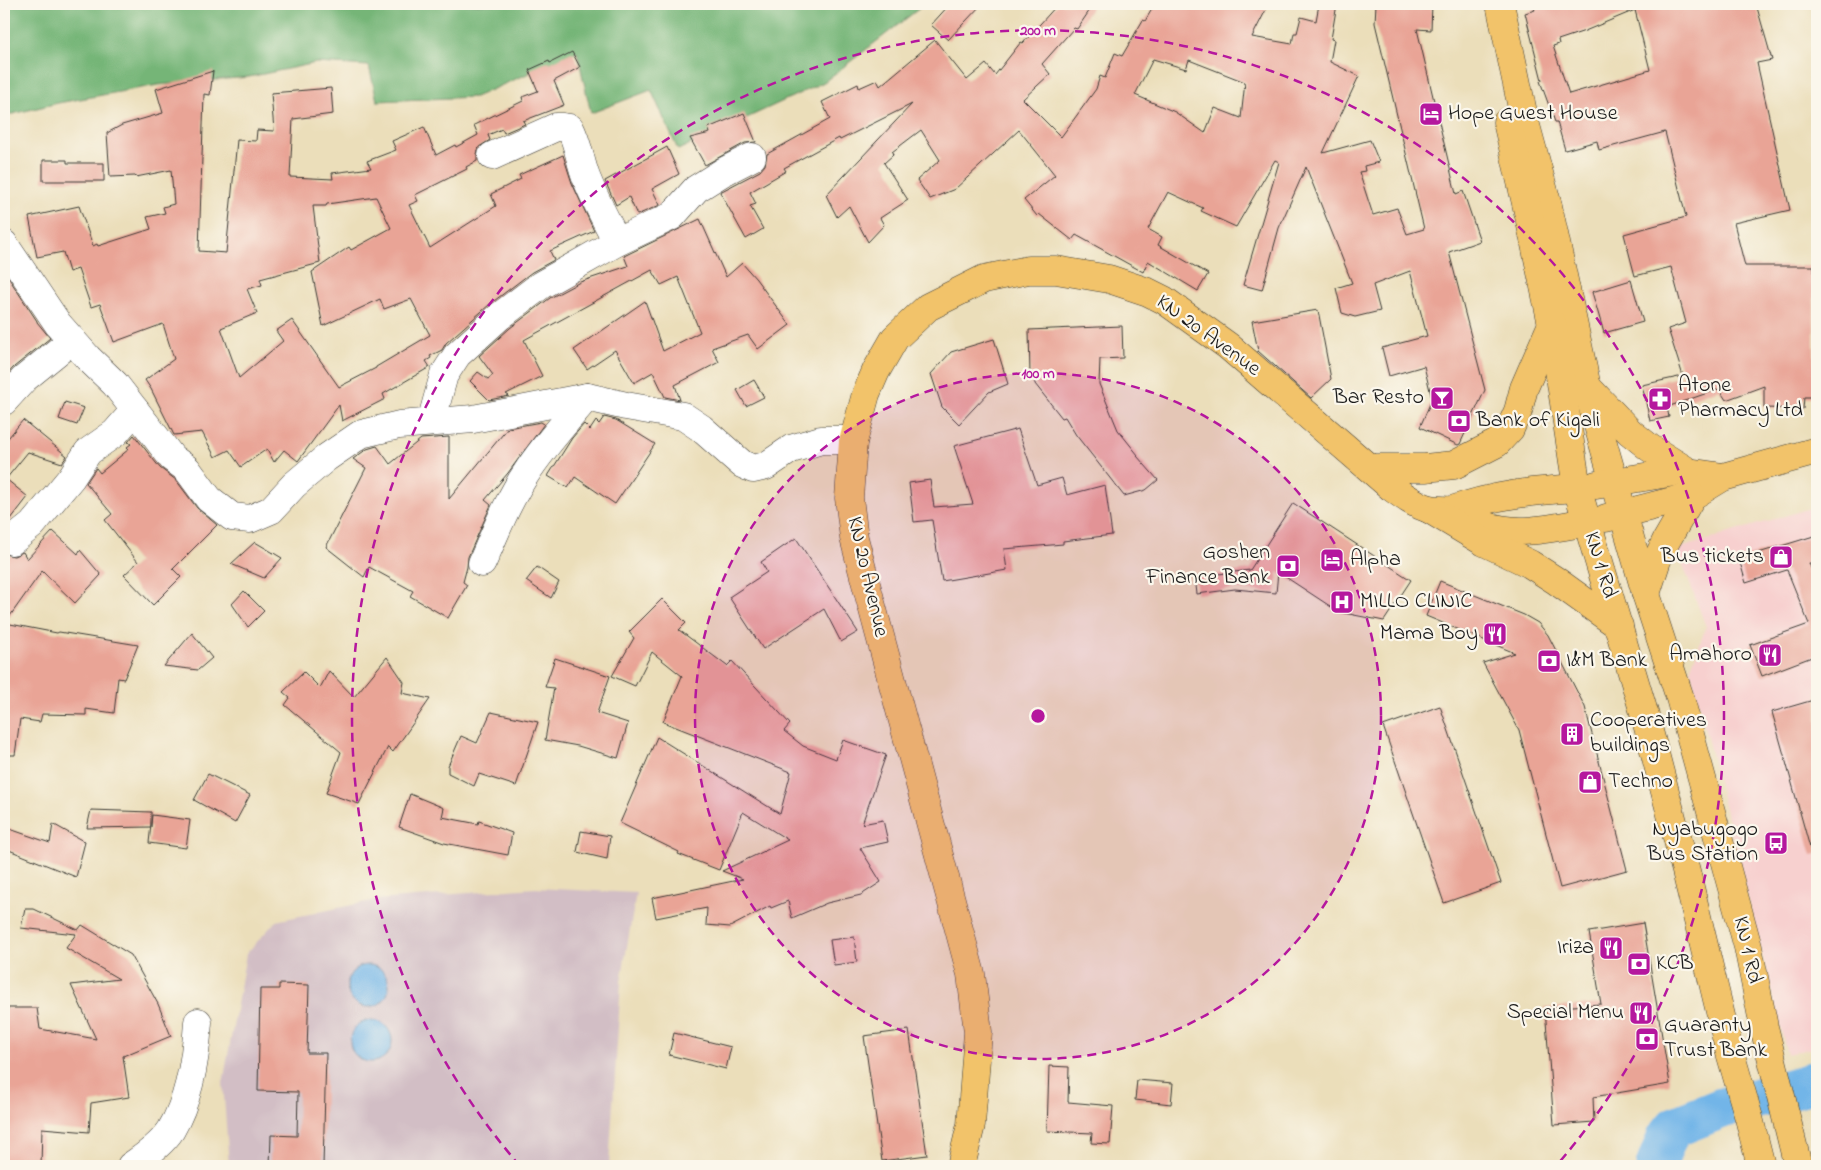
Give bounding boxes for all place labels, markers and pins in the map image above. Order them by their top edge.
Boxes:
place label: Hope Guest House [1448,98,1618,130]
hotel icon: Hope Guest House [1418,101,1444,127]
place label: Atone Pharmacy Ltd [1678,370,1803,428]
place label: Bar Resto [1332,382,1424,414]
bar icon: Bar Resto [1429,385,1455,411]
pharmacy icon: Atone Pharmacy Ltd [1647,386,1673,412]
place label: Bank of Kigali [1475,405,1600,438]
bank icon: Bank of Kigali [1446,408,1472,434]
place label: Goshen Finance Bank [1145,537,1270,594]
place label: Bus tickets [1660,541,1764,573]
place label: Alpha [1350,544,1401,576]
shop icon: Bus tickets [1768,544,1794,570]
hotel icon: Alpha [1319,547,1345,573]
bank icon: Goshen Finance Bank [1275,553,1301,579]
place label: MILLO CLINIC [1360,586,1472,618]
hospital icon: MILLO CLINIC [1329,589,1355,615]
place label: Mama Boy [1380,618,1478,651]
restaurant icon: Mama Boy [1482,621,1508,647]
place label: Amahoro [1669,639,1752,671]
restaurant icon: Amahoro [1757,642,1783,668]
place label: I&M Bank [1566,645,1648,677]
bank icon: I&M Bank [1536,648,1562,674]
place label: Cooperatives buildings [1590,705,1707,763]
centre of rings [1029,707,1047,725]
building icon: Cooperatives buildings [1559,721,1585,747]
place label: Techno [1608,766,1673,798]
shop icon: Techno [1577,769,1603,795]
place label: Nyabugogo Bus Station [1646,814,1758,871]
bus stop icon: Nyabugogo Bus Station [1763,830,1789,856]
place label: Iriza [1557,932,1594,964]
restaurant icon: Iriza [1598,935,1624,961]
place label: KCB [1656,948,1694,980]
bank icon: KCB [1626,951,1652,977]
place label: Special Menu [1507,997,1624,1029]
restaurant icon: Special Menu [1628,1000,1654,1026]
place label: Guaranty Trust Bank [1664,1010,1768,1067]
bank icon: Guaranty Trust Bank [1634,1026,1660,1052]

